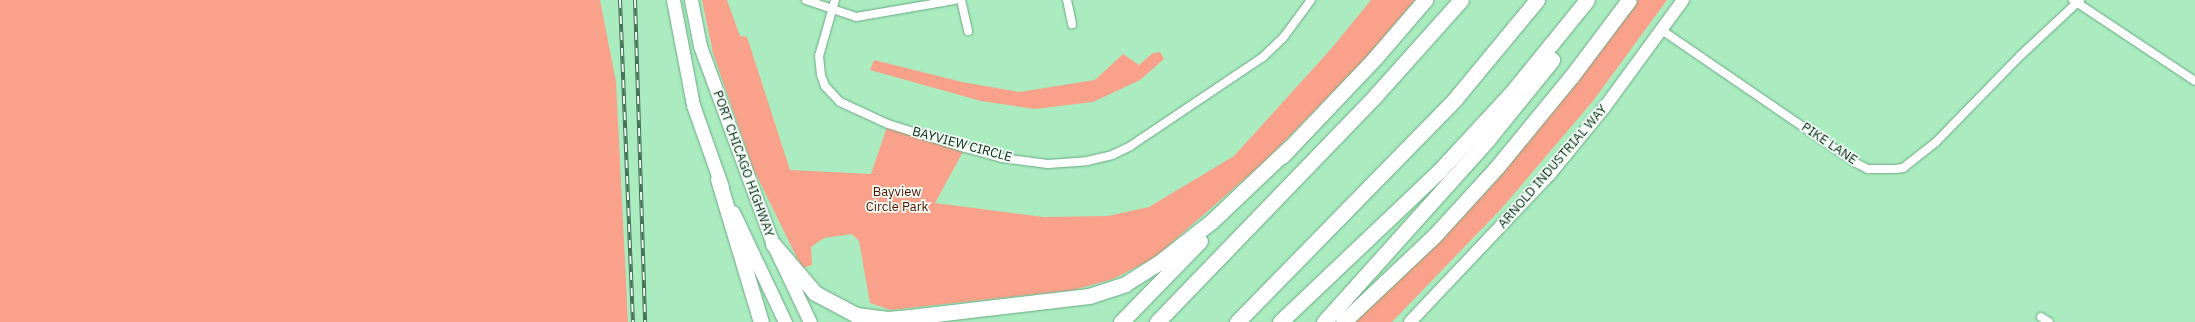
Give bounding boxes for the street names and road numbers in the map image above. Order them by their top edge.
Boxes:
street label: PORT CHICAGO HIGHWAY [709,88,777,240]
street label: ARNOLD INDUSTRIAL WAY [1495,102,1611,232]
street label: PIKE LANE [1798,120,1860,168]
street label: BAYVIEW CIRCLE [910,124,1014,166]

